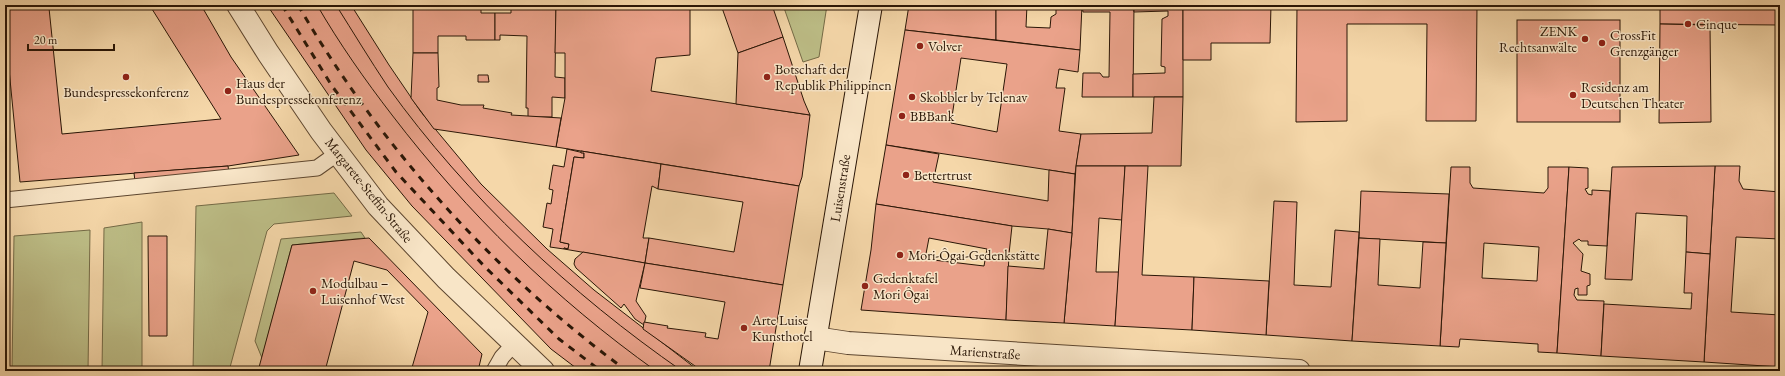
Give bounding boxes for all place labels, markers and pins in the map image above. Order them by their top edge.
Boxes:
place label: Cinque [1696,15,1737,33]
marker: Cinque [1683,19,1693,29]
place label: ZENK Rechtsanwälte [1499,22,1578,56]
place label: CrossFit Grenzgänger [1610,26,1679,60]
marker: ZENK Rechtsanwälte [1580,34,1590,44]
place label: Volver [928,37,962,55]
marker: CrossFit Grenzgänger [1597,38,1607,48]
marker: Volver [915,41,925,51]
place label: Botschaft der Republik Philippinen [775,60,892,94]
marker: Bundespressekonferenz [121,72,131,82]
marker: Botschaft der Republik Philippinen [762,72,772,82]
place label: Haus der Bundespressekonferenz [236,74,362,108]
place label: Residenz am Deutschen Theater [1581,78,1684,112]
place label: Bundespressekonferenz [63,83,189,101]
marker: Haus der Bundespressekonferenz [223,86,233,96]
place label: Skobbler by Telenav [920,88,1028,106]
marker: Residenz am Deutschen Theater [1568,90,1578,100]
marker: Skobbler by Telenav [907,92,917,102]
place label: BBBank [910,107,955,125]
marker: BBBank [897,111,907,121]
place label: Bettertrust [914,166,973,184]
marker: Bettertrust [901,170,911,180]
place label: Mori-Ôgai-Gedenkstätte [908,246,1040,264]
marker: Mori-Ôgai-Gedenkstätte [895,250,905,260]
place label: Gedenktafel Mori Ôgai [873,269,939,303]
place label: Modulbau – Luisenhof West [321,274,405,308]
marker: Gedenktafel Mori Ôgai [860,281,870,291]
marker: Modulbau – Luisenhof West [308,286,318,296]
place label: Arte Luise Kunsthotel [751,311,813,345]
marker: Arte Luise Kunsthotel [739,323,749,333]

